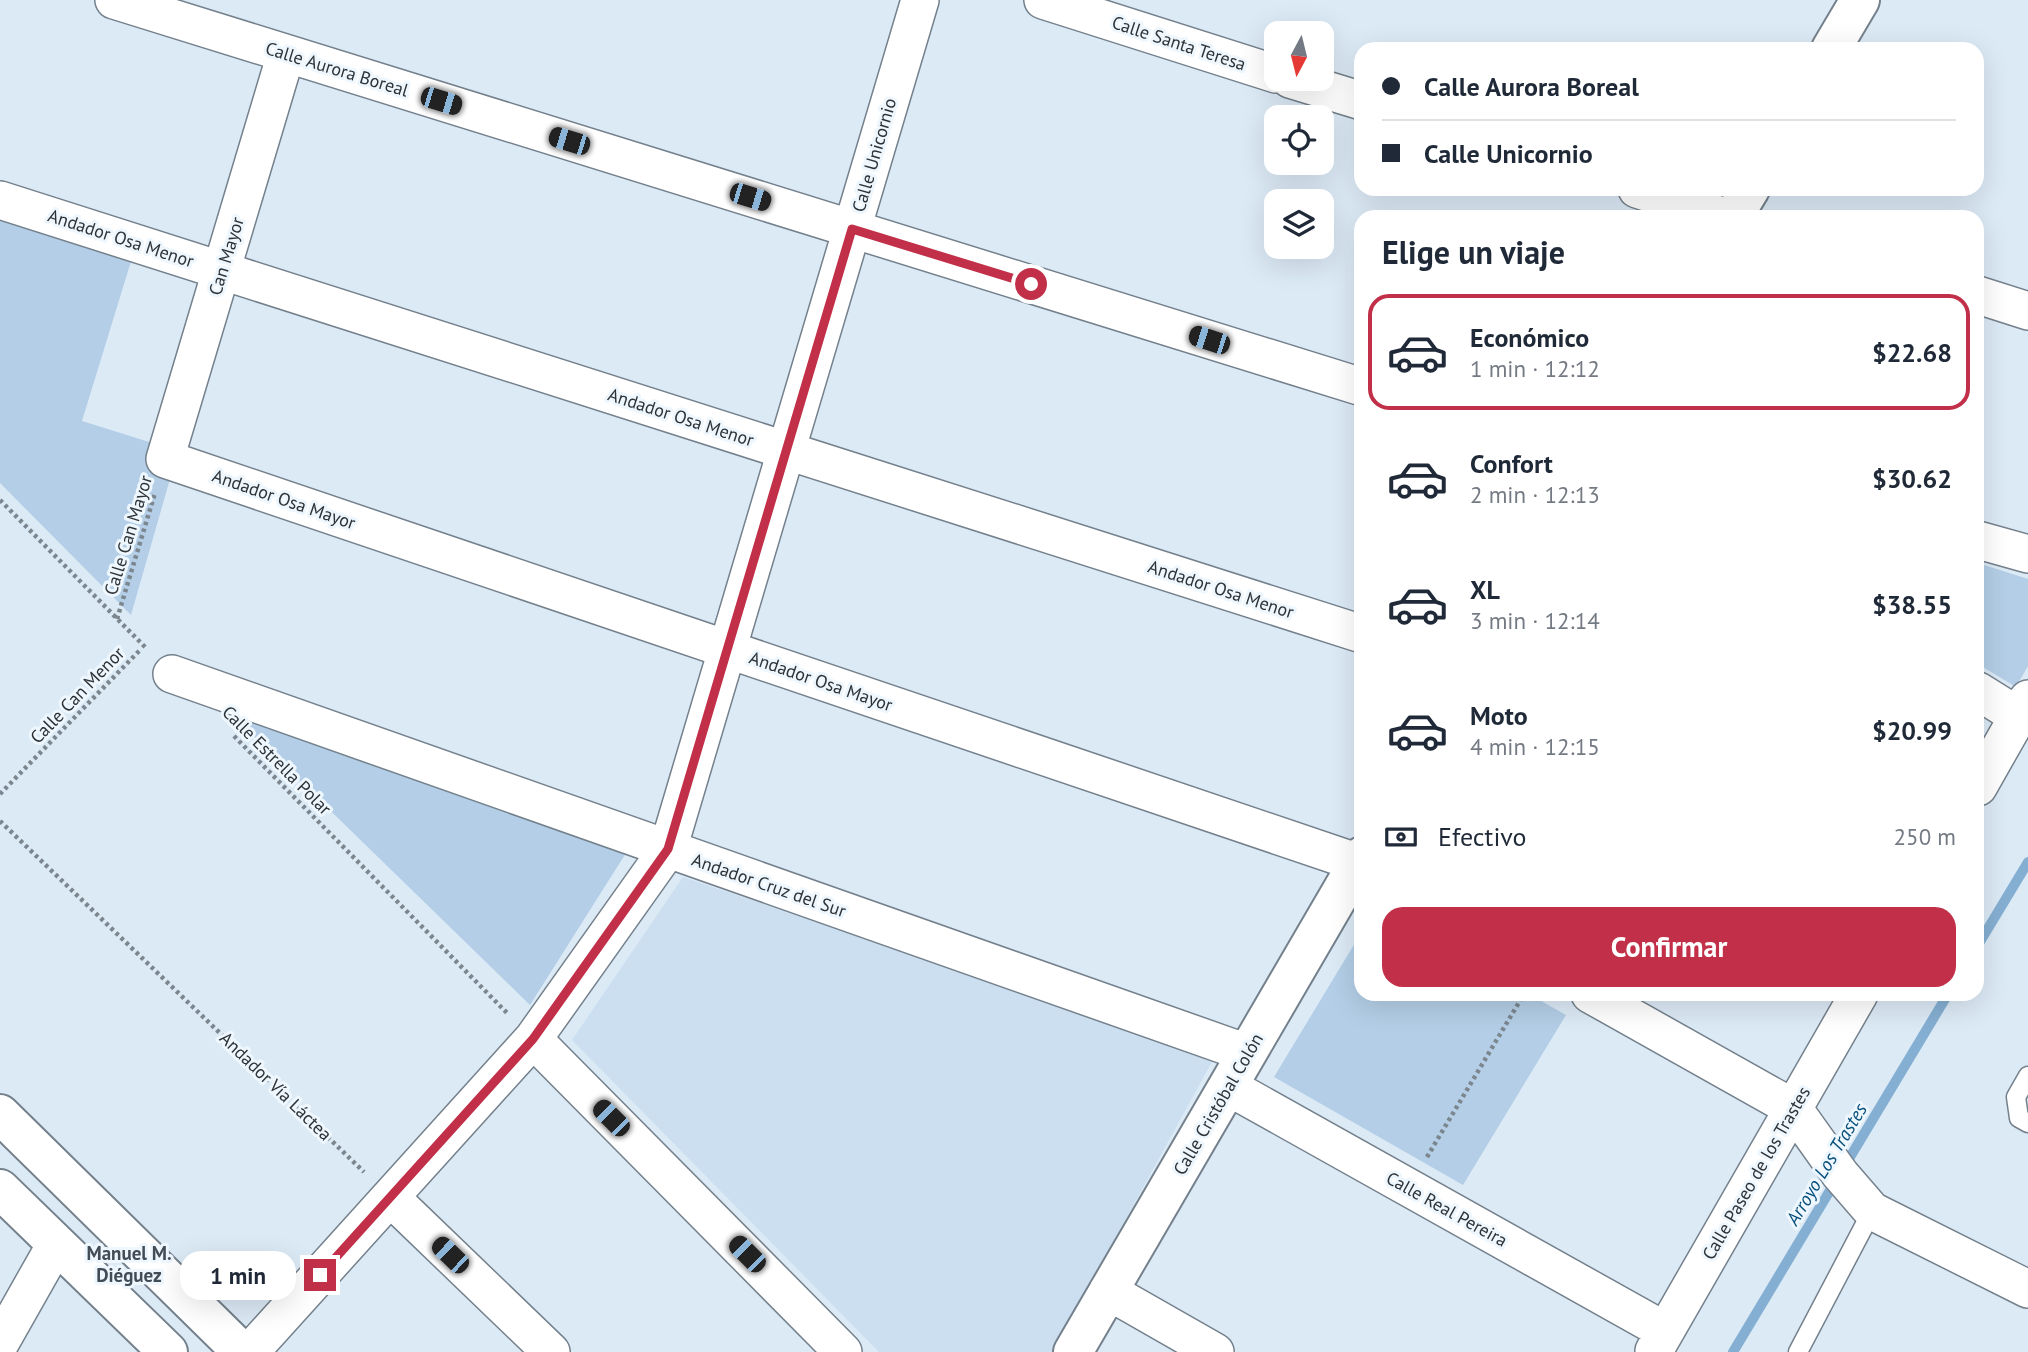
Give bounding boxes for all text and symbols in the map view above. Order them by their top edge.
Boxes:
street label: Calle Santa Teresa [1109,10,1249,76]
north arrow [1264,21,1334,91]
map controls [1264,21,1334,259]
street label: Calle Aurora Boreal [263,36,412,102]
text: Calle Aurora Boreal [1424,70,1639,103]
car [418,85,465,117]
street label: Calle Unicornio [847,95,901,215]
button: locate [1264,105,1334,175]
car [546,125,593,157]
text: Calle Unicornio [1424,137,1593,170]
car [727,181,774,213]
button: layers [1264,189,1334,259]
street label: Andador Osa Menor [45,204,197,272]
street label: Can Mayor [203,214,249,298]
text: Elige un viaje [1382,231,1565,273]
route start [1015,268,1047,300]
icon: car [1386,321,1449,384]
text: Económico [1470,321,1589,354]
car [1186,324,1233,356]
text: $22.68 [1872,336,1952,369]
text: 1 min · 12:12 [1470,354,1600,383]
street label: Andador Osa Menor [605,383,757,451]
icon: car [1386,447,1449,510]
text: Confort [1470,447,1553,480]
text: $30.62 [1872,462,1952,495]
street label: Andador Osa Mayor [209,464,359,534]
street label: Calle Can Mayor [99,472,157,598]
text: 2 min · 12:13 [1470,480,1600,509]
street label: Andador Osa Menor [1145,555,1297,623]
icon: car [1386,573,1449,636]
text: XL [1470,573,1500,606]
text: $38.55 [1872,588,1952,621]
text: 3 min · 12:14 [1470,606,1600,635]
street label: Calle Can Menor [25,642,129,748]
street label: Andador Osa Mayor [746,646,896,716]
icon: car [1386,699,1449,762]
text: Moto [1470,699,1528,732]
street label: Calle Estrella Polar [217,700,337,820]
text: $20.99 [1872,714,1952,747]
text: 4 min · 12:15 [1470,732,1600,761]
icon: cash [1382,818,1420,856]
text: Efectivo [1438,820,1527,853]
text: 250 m [1894,822,1956,851]
street label: Andador Cruz del Sur [689,848,849,922]
button: Confirmar [1382,907,1956,987]
street label: Andador Vía Láctea [215,1027,337,1145]
street label: Calle Cristóbal Colón [1168,1029,1268,1179]
street label: Calle Paseo de los Trastes [1697,1082,1815,1264]
car [589,1096,634,1140]
water label: Arroyo Los Trastes [1780,1098,1872,1230]
street label: Calle Real Pereira [1382,1166,1512,1252]
car [725,1232,770,1276]
car [428,1233,473,1277]
district label: Manuel M. Diéguez [86,1241,172,1287]
callout: 1 min [180,1250,296,1300]
route end [304,1259,336,1291]
text: 1 min [210,1261,266,1290]

